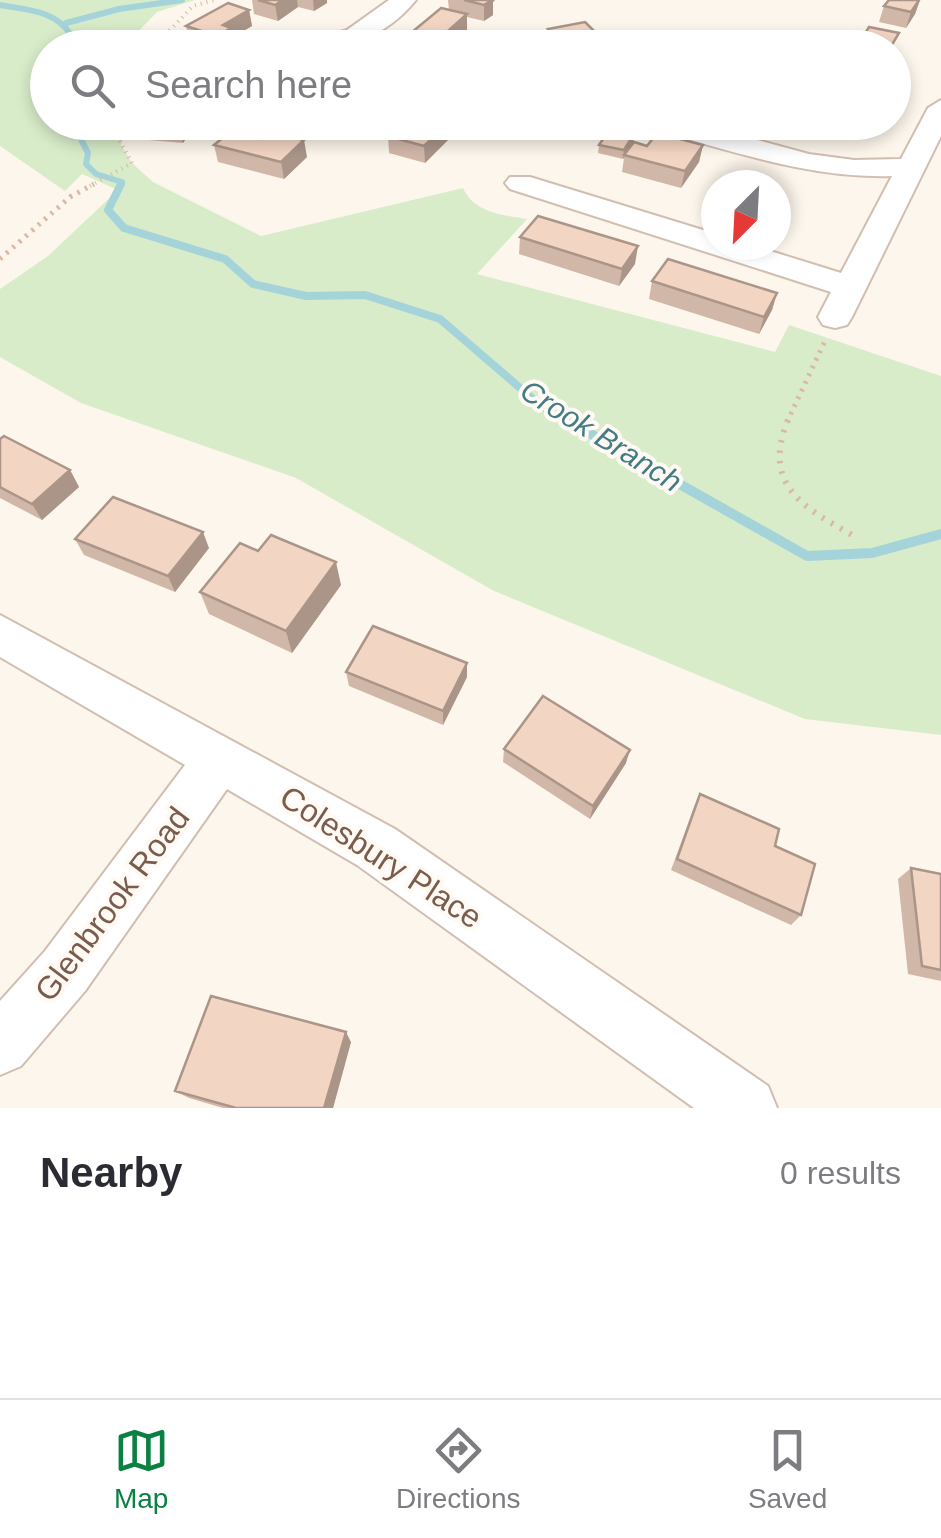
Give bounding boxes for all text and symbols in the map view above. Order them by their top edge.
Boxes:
search box [30,30,911,140]
icon: search [65,58,120,113]
text: Search here [145,64,352,106]
north arrow [701,170,791,260]
water label: Crook Branch [515,373,688,498]
street label: Colesbury Place [273,778,489,936]
street label: Glenbrook Road [28,800,196,1008]
text: Nearby [40,1149,182,1196]
text: 0 results [780,1155,901,1191]
tab: Map [114,1423,169,1515]
tab: Directions [396,1423,521,1515]
tab: Saved [748,1423,827,1515]

